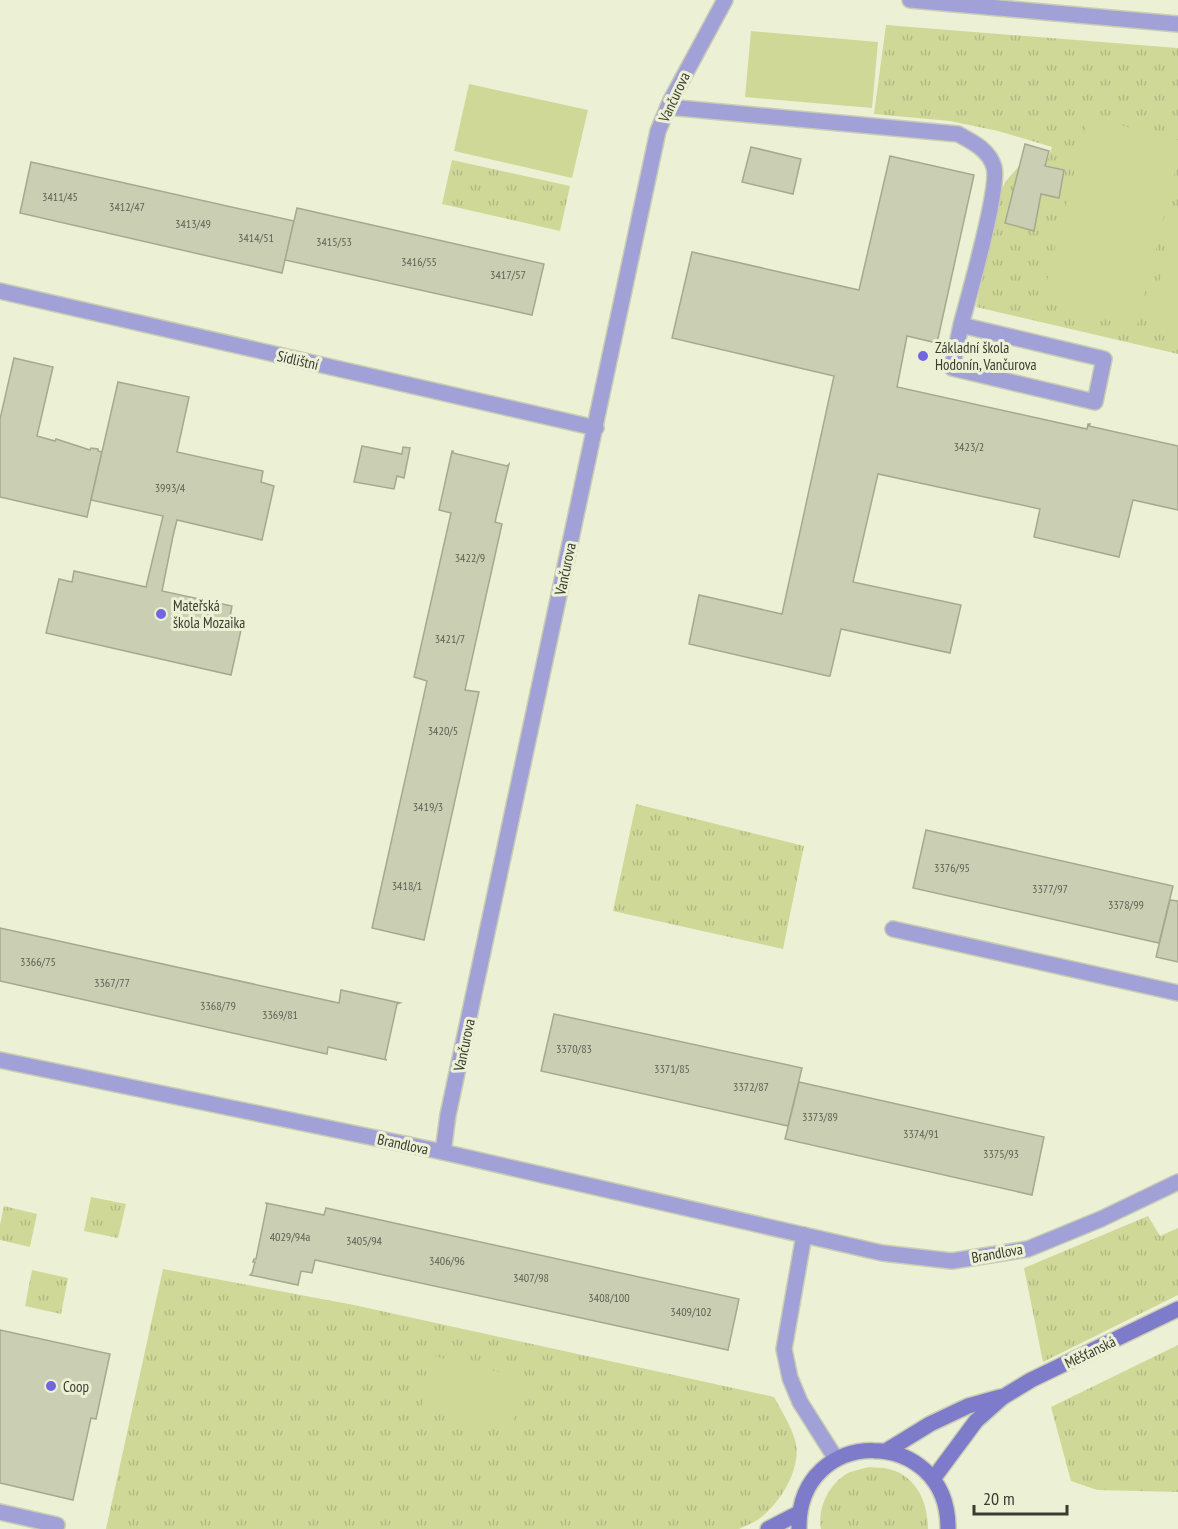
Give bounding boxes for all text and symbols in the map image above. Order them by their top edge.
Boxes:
street label: Vančurova [654,69,694,126]
house number: 3411/45 [42,189,78,204]
house number: 3412/47 [109,199,145,214]
house number: 3413/49 [175,216,211,231]
house number: 3414/51 [238,230,274,245]
house number: 3415/53 [316,234,352,249]
house number: 3416/55 [401,254,437,269]
house number: 3417/57 [490,267,526,282]
place label: Základní škola Hodonín, Vančurova [935,338,1037,374]
street label: Sídlištní [275,346,321,374]
marker: Základní škola Hodonín, Vančurova [916,349,930,363]
house number: 3423/2 [954,439,984,454]
house number: 3993/4 [155,480,186,495]
street label: Vančurova [550,541,580,598]
house number: 3422/9 [455,550,485,565]
place label: Mateřská škola Mozaika [173,596,245,632]
marker: Mateřská škola Mozaika [154,607,168,621]
house number: 3421/7 [435,631,465,646]
house number: 3420/5 [428,723,458,738]
house number: 3419/3 [413,799,443,814]
house number: 3376/95 [934,860,970,875]
house number: 3418/1 [392,878,422,893]
house number: 3377/97 [1032,881,1068,896]
house number: 3378/99 [1108,897,1144,912]
house number: 3366/75 [20,954,56,969]
house number: 3367/77 [94,975,130,990]
house number: 3368/79 [200,998,236,1013]
house number: 3369/81 [262,1007,298,1022]
street label: Vančurova [449,1017,479,1074]
house number: 3370/83 [556,1041,592,1056]
house number: 3371/85 [654,1061,690,1076]
house number: 3372/87 [733,1079,769,1094]
house number: 3373/89 [802,1109,838,1124]
house number: 3374/91 [903,1126,939,1141]
street label: Brandlova [376,1129,430,1159]
house number: 3375/93 [983,1146,1019,1161]
house number: 4029/94a [270,1229,311,1244]
house number: 3405/94 [346,1233,383,1248]
street label: Brandlova [970,1239,1024,1267]
house number: 3406/96 [429,1253,465,1268]
house number: 3407/98 [513,1270,549,1285]
house number: 3408/100 [588,1290,630,1305]
house number: 3409/102 [670,1304,712,1319]
street label: Měšťanská [1061,1332,1119,1372]
place label: Coop [63,1377,89,1396]
marker: Coop [44,1379,58,1393]
scale bar [974,1478,1067,1516]
text: 20 m [983,1487,1015,1510]

